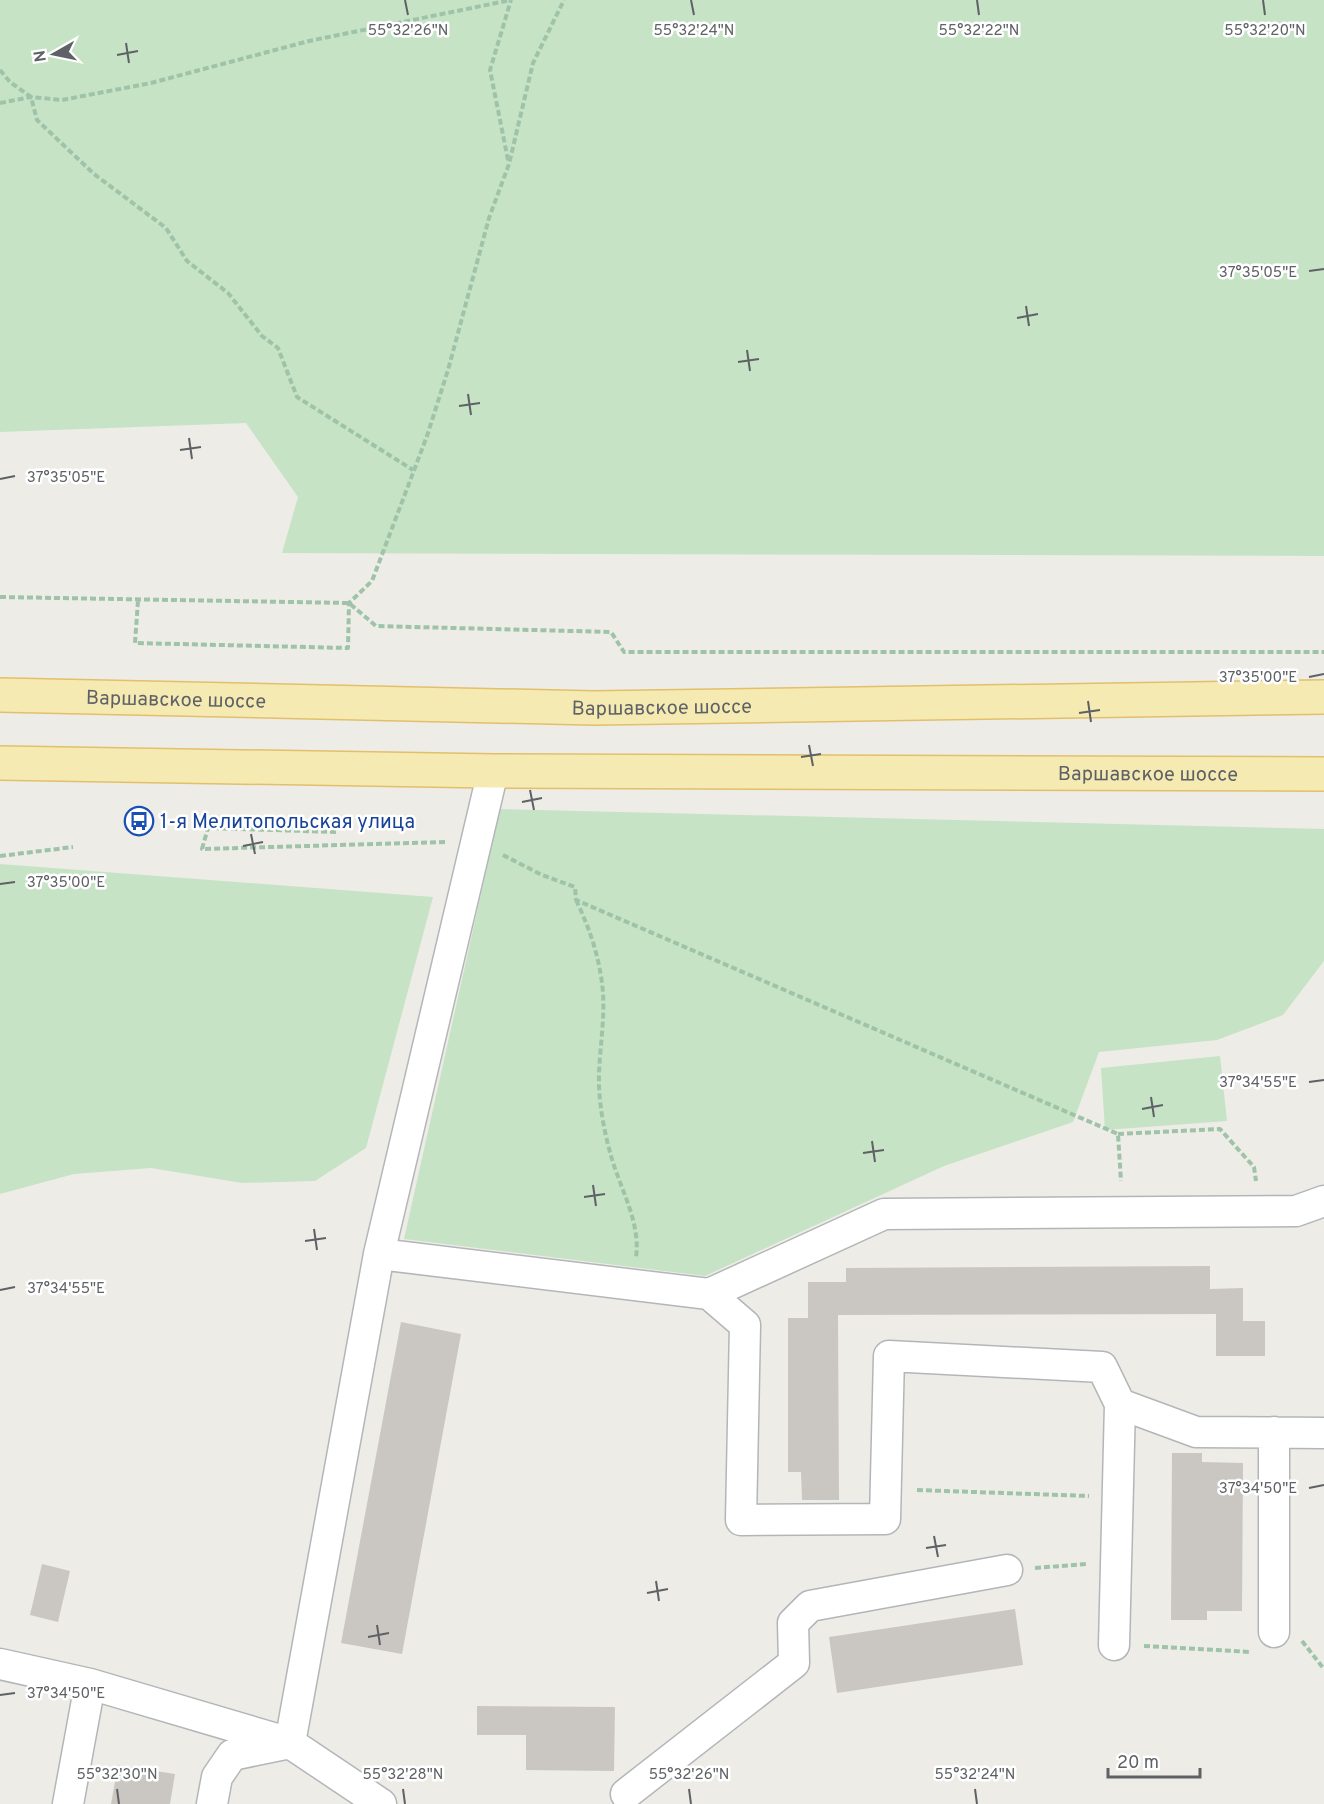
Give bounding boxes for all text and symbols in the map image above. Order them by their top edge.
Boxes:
text: 55°32'26"N [368,22,448,41]
text: 55°32'24"N [654,22,734,41]
text: 55°32'22"N [939,22,1019,41]
text: 55°32'20"N [1224,22,1306,41]
north arrow [24,24,84,84]
text: N [30,49,52,63]
text: 37°35'05"E [1219,264,1297,283]
text: 37°35'05"E [27,469,105,488]
text: 37°35'00"E [1219,669,1297,688]
street label: Варшавское шоссе [85,686,266,716]
street label: Варшавское шоссе [571,695,752,723]
street label: Варшавское шоссе [1058,762,1238,789]
bus stop icon: 1-я Мелитопольская улица [123,805,155,837]
place label: 1-я Мелитопольская улица [160,810,415,836]
text: 37°35'00"E [27,874,105,893]
text: 37°34'55"E [1219,1074,1297,1093]
text: 37°34'55"E [27,1280,105,1299]
text: 37°34'50"E [1219,1480,1297,1499]
text: 37°34'50"E [27,1685,105,1704]
scale bar [1108,1741,1200,1779]
text: 20 m [1117,1752,1159,1775]
text: 55°32'30"N [76,1766,158,1785]
text: 55°32'28"N [363,1766,443,1785]
text: 55°32'26"N [649,1766,729,1785]
text: 55°32'24"N [935,1766,1015,1785]

